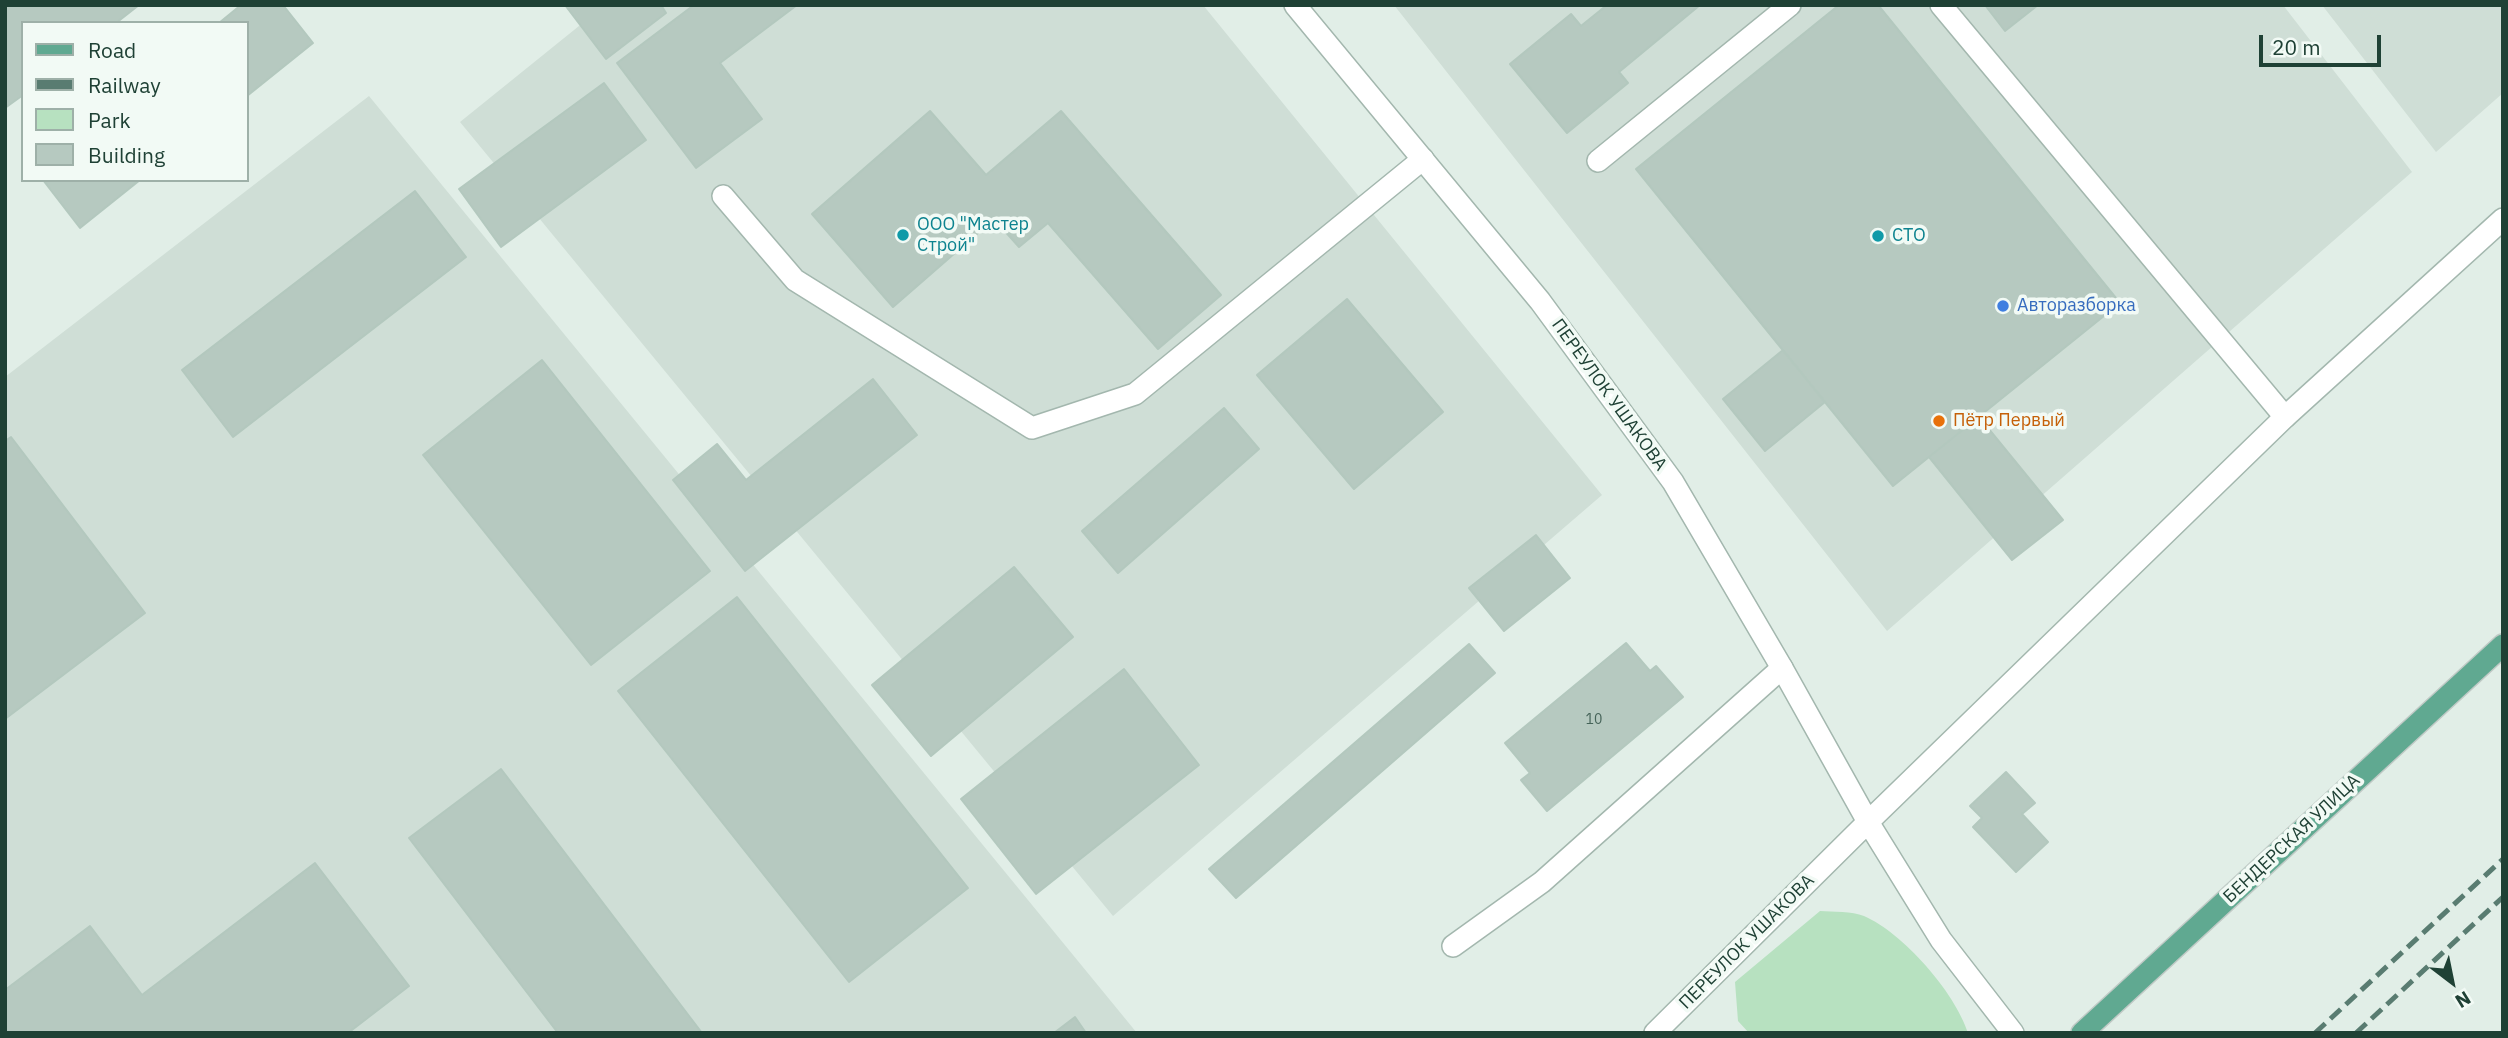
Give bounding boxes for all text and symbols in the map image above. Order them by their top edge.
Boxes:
legend [21,21,248,182]
scale bar [2263,21,2386,65]
text: 20 m [2272,33,2321,61]
text: Road [88,36,136,64]
text: Railway [88,71,161,99]
text: Park [88,106,131,134]
text: Building [88,141,165,169]
place label: ООО "Мастер Строй" [917,214,1029,256]
place label: СТО [1892,225,1926,247]
marker: ООО "Мастер Строй" [895,227,911,243]
marker: СТО [1870,228,1886,244]
place label: Авторазборка [2017,295,2136,317]
marker: Авторазборка [1995,298,2011,314]
street label: ПЕРЕУЛОК УШАКОВА [1547,315,1671,475]
place label: Пётр Первый [1953,410,2065,432]
marker: Пётр Первый [1931,413,1947,429]
house number: 10 [1586,712,1602,728]
street label: БЕНДЕРСКАЯ УЛИЦА [2219,770,2365,908]
street label: ПЕРЕУЛОК УШАКОВА [1675,870,1819,1014]
north arrow [2417,947,2487,1017]
text: N [2451,986,2475,1014]

